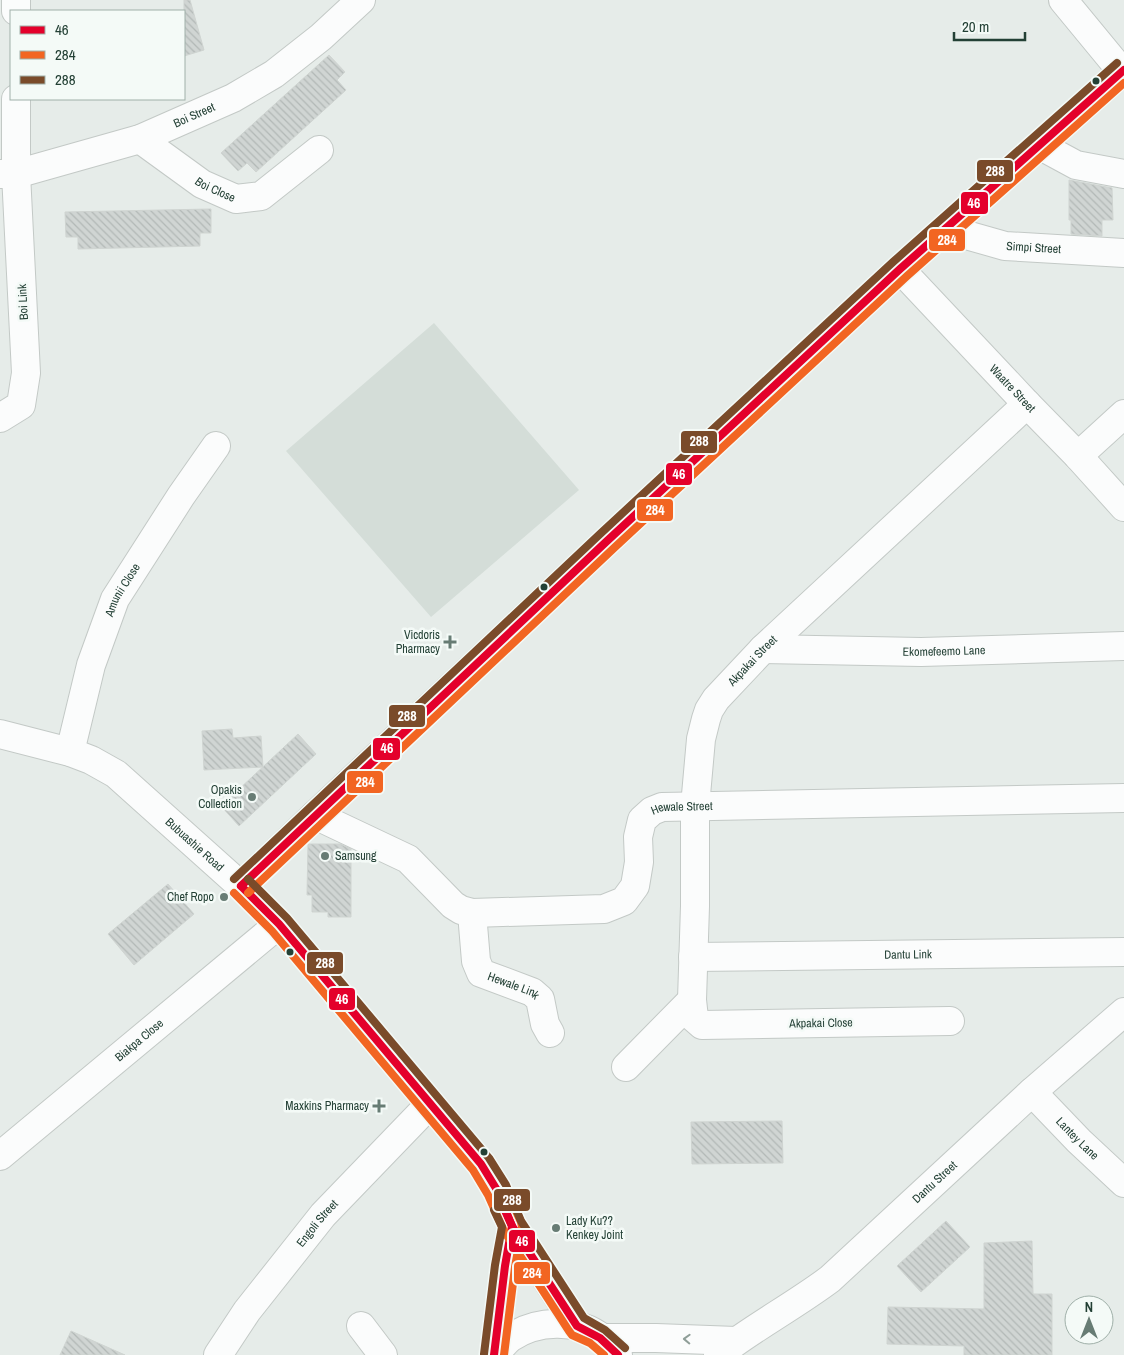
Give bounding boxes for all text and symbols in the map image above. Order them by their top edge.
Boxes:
legend [10,10,185,100]
scale bar [954,10,1025,42]
text: 20 m [962,16,989,37]
text: 46 [55,19,69,40]
text: 284 [55,44,76,65]
text: 288 [55,69,76,90]
unlabelled marker [1091,76,1101,86]
street label: Boi Street [171,99,218,131]
line badge: 288 [976,159,1014,183]
text: 288 [985,162,1005,180]
street label: Boi Close [192,173,238,206]
line badge: 46 [960,191,989,215]
text: 46 [968,194,980,212]
line badge: 284 [928,228,966,252]
text: 284 [937,231,957,249]
street label: Simpi Street [1006,238,1062,257]
street label: Boi Link [14,283,32,320]
street label: Waatre Street [986,361,1039,416]
line badge: 288 [680,430,718,454]
text: 288 [689,432,709,450]
line badge: 46 [665,462,693,486]
text: 46 [673,465,685,483]
line badge: 284 [636,498,674,522]
text: 284 [645,501,665,519]
street label: Amunii Close [101,560,144,620]
unlabelled marker [539,582,549,592]
place label: Vicdoris Pharmacy [396,627,440,657]
street label: Akpakai Street [723,632,781,690]
marker: Vicdoris Pharmacy [444,636,456,648]
street label: Ekomefeemo Lane [902,642,986,660]
line badge: 288 [388,704,426,728]
text: 288 [397,707,417,725]
line badge: 46 [372,737,401,761]
text: 46 [381,739,393,757]
line badge: 284 [346,770,384,794]
text: 284 [355,773,375,791]
place label: Opakis Collection [198,782,242,812]
marker: Opakis Collection [246,791,258,803]
street label: Hewale Street [649,798,713,819]
street label: Bubuashie Road [162,814,227,875]
place label: Samsung [335,848,377,864]
marker: Samsung [319,850,331,862]
place label: Chef Ropo [167,889,214,905]
marker: Chef Ropo [218,891,230,903]
street label: Dantu Link [884,946,932,963]
unlabelled marker [285,947,295,957]
line badge: 288 [306,951,344,975]
text: 288 [315,954,335,972]
street label: Hewale Link [485,968,543,1003]
line badge: 46 [328,987,356,1011]
text: 46 [336,990,348,1008]
street label: Akpakai Close [788,1014,853,1032]
street label: Biakpa Close [112,1015,167,1065]
place label: Maxkins Pharmacy [285,1098,369,1114]
marker: Maxkins Pharmacy [373,1100,385,1112]
street label: Lantey Lane [1052,1114,1102,1163]
unlabelled marker [479,1147,489,1157]
street label: Dantu Street [909,1157,961,1207]
line badge: 288 [493,1188,531,1212]
text: 288 [502,1191,522,1209]
street label: Engoli Street [293,1196,342,1250]
place label: Lady Ku?? Kenkey Joint [566,1213,623,1243]
marker: Lady Ku?? Kenkey Joint [550,1222,562,1234]
line badge: 46 [508,1229,536,1253]
text: 46 [516,1232,528,1250]
line badge: 284 [513,1261,551,1285]
text: 284 [522,1264,542,1282]
north arrow [1064,1295,1114,1345]
text: N [1085,1298,1093,1316]
one-way arrow [683,1334,690,1344]

